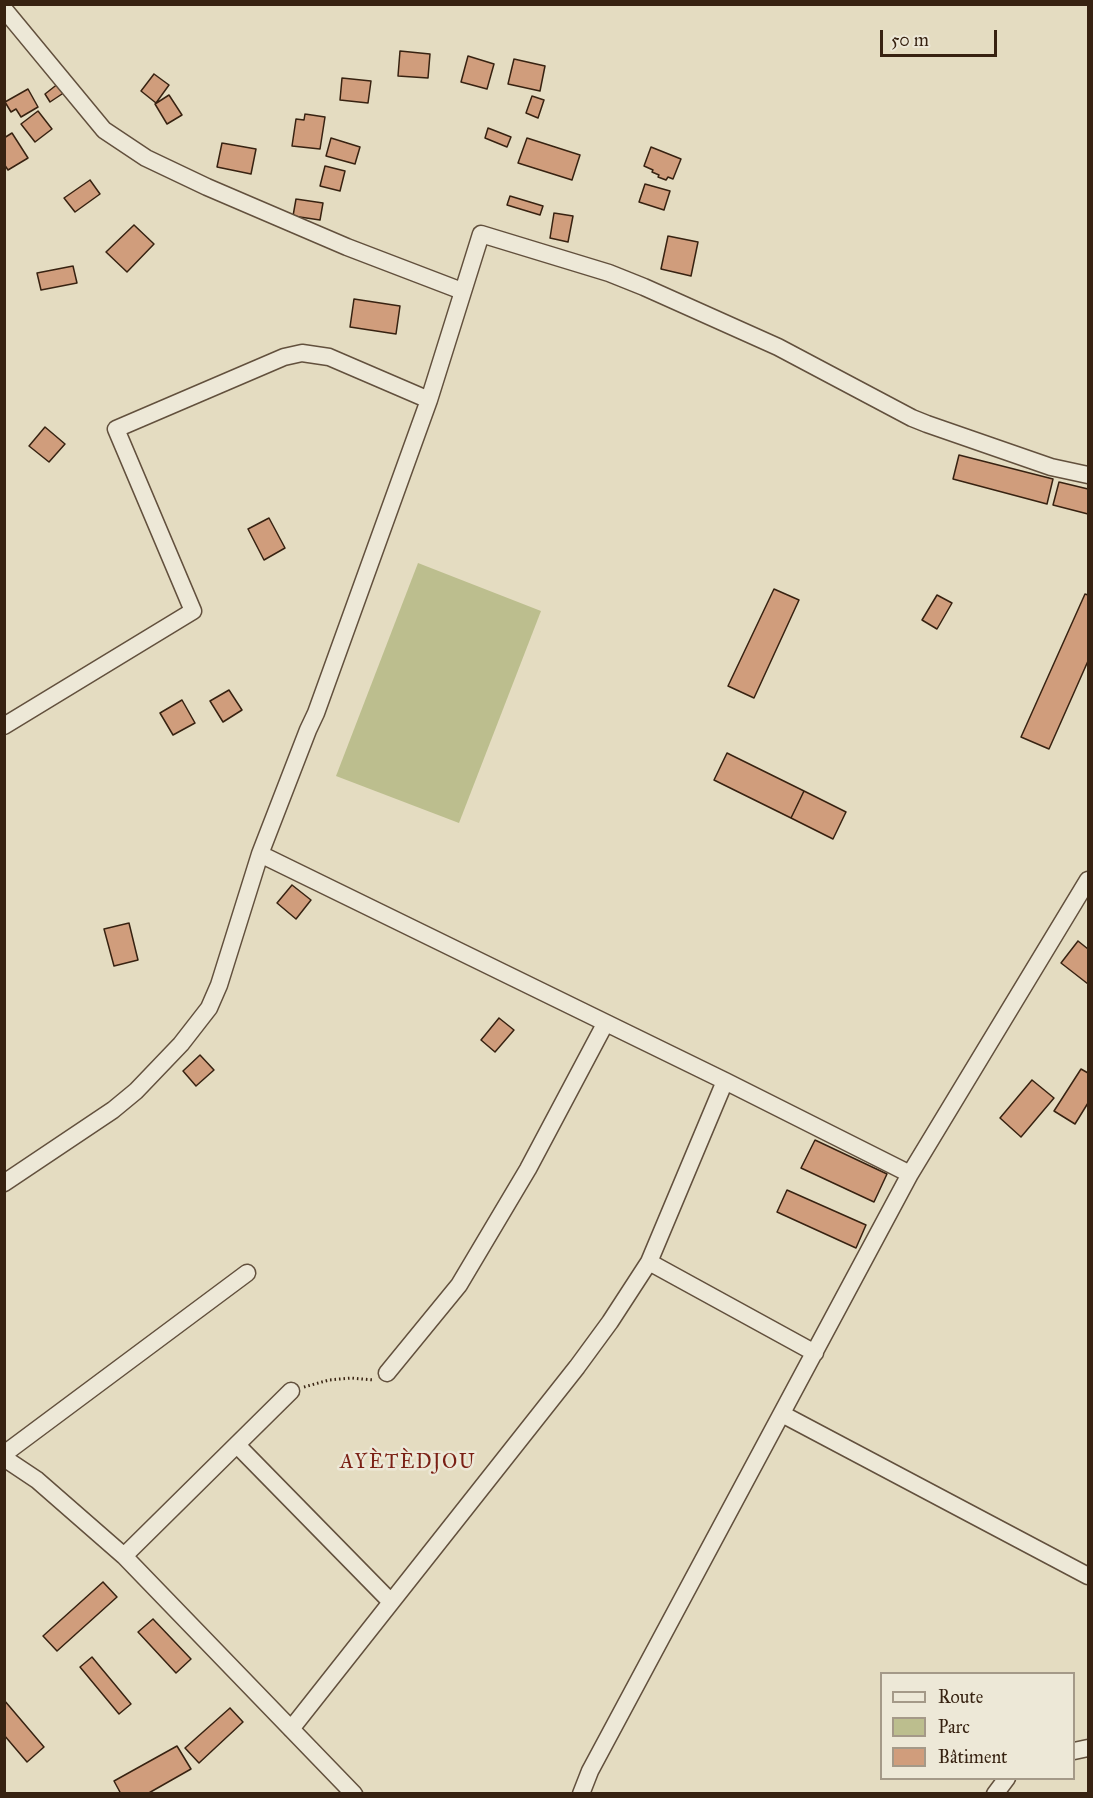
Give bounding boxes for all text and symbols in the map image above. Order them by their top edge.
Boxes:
scale bar [883,18,1000,56]
text: 50 m [891,29,929,51]
district label: AYÈTÈDJOU [340,1451,476,1475]
legend [880,1672,1075,1780]
text: Route [938,1686,983,1708]
text: Parc [938,1716,970,1738]
text: Bâtiment [938,1746,1007,1768]

